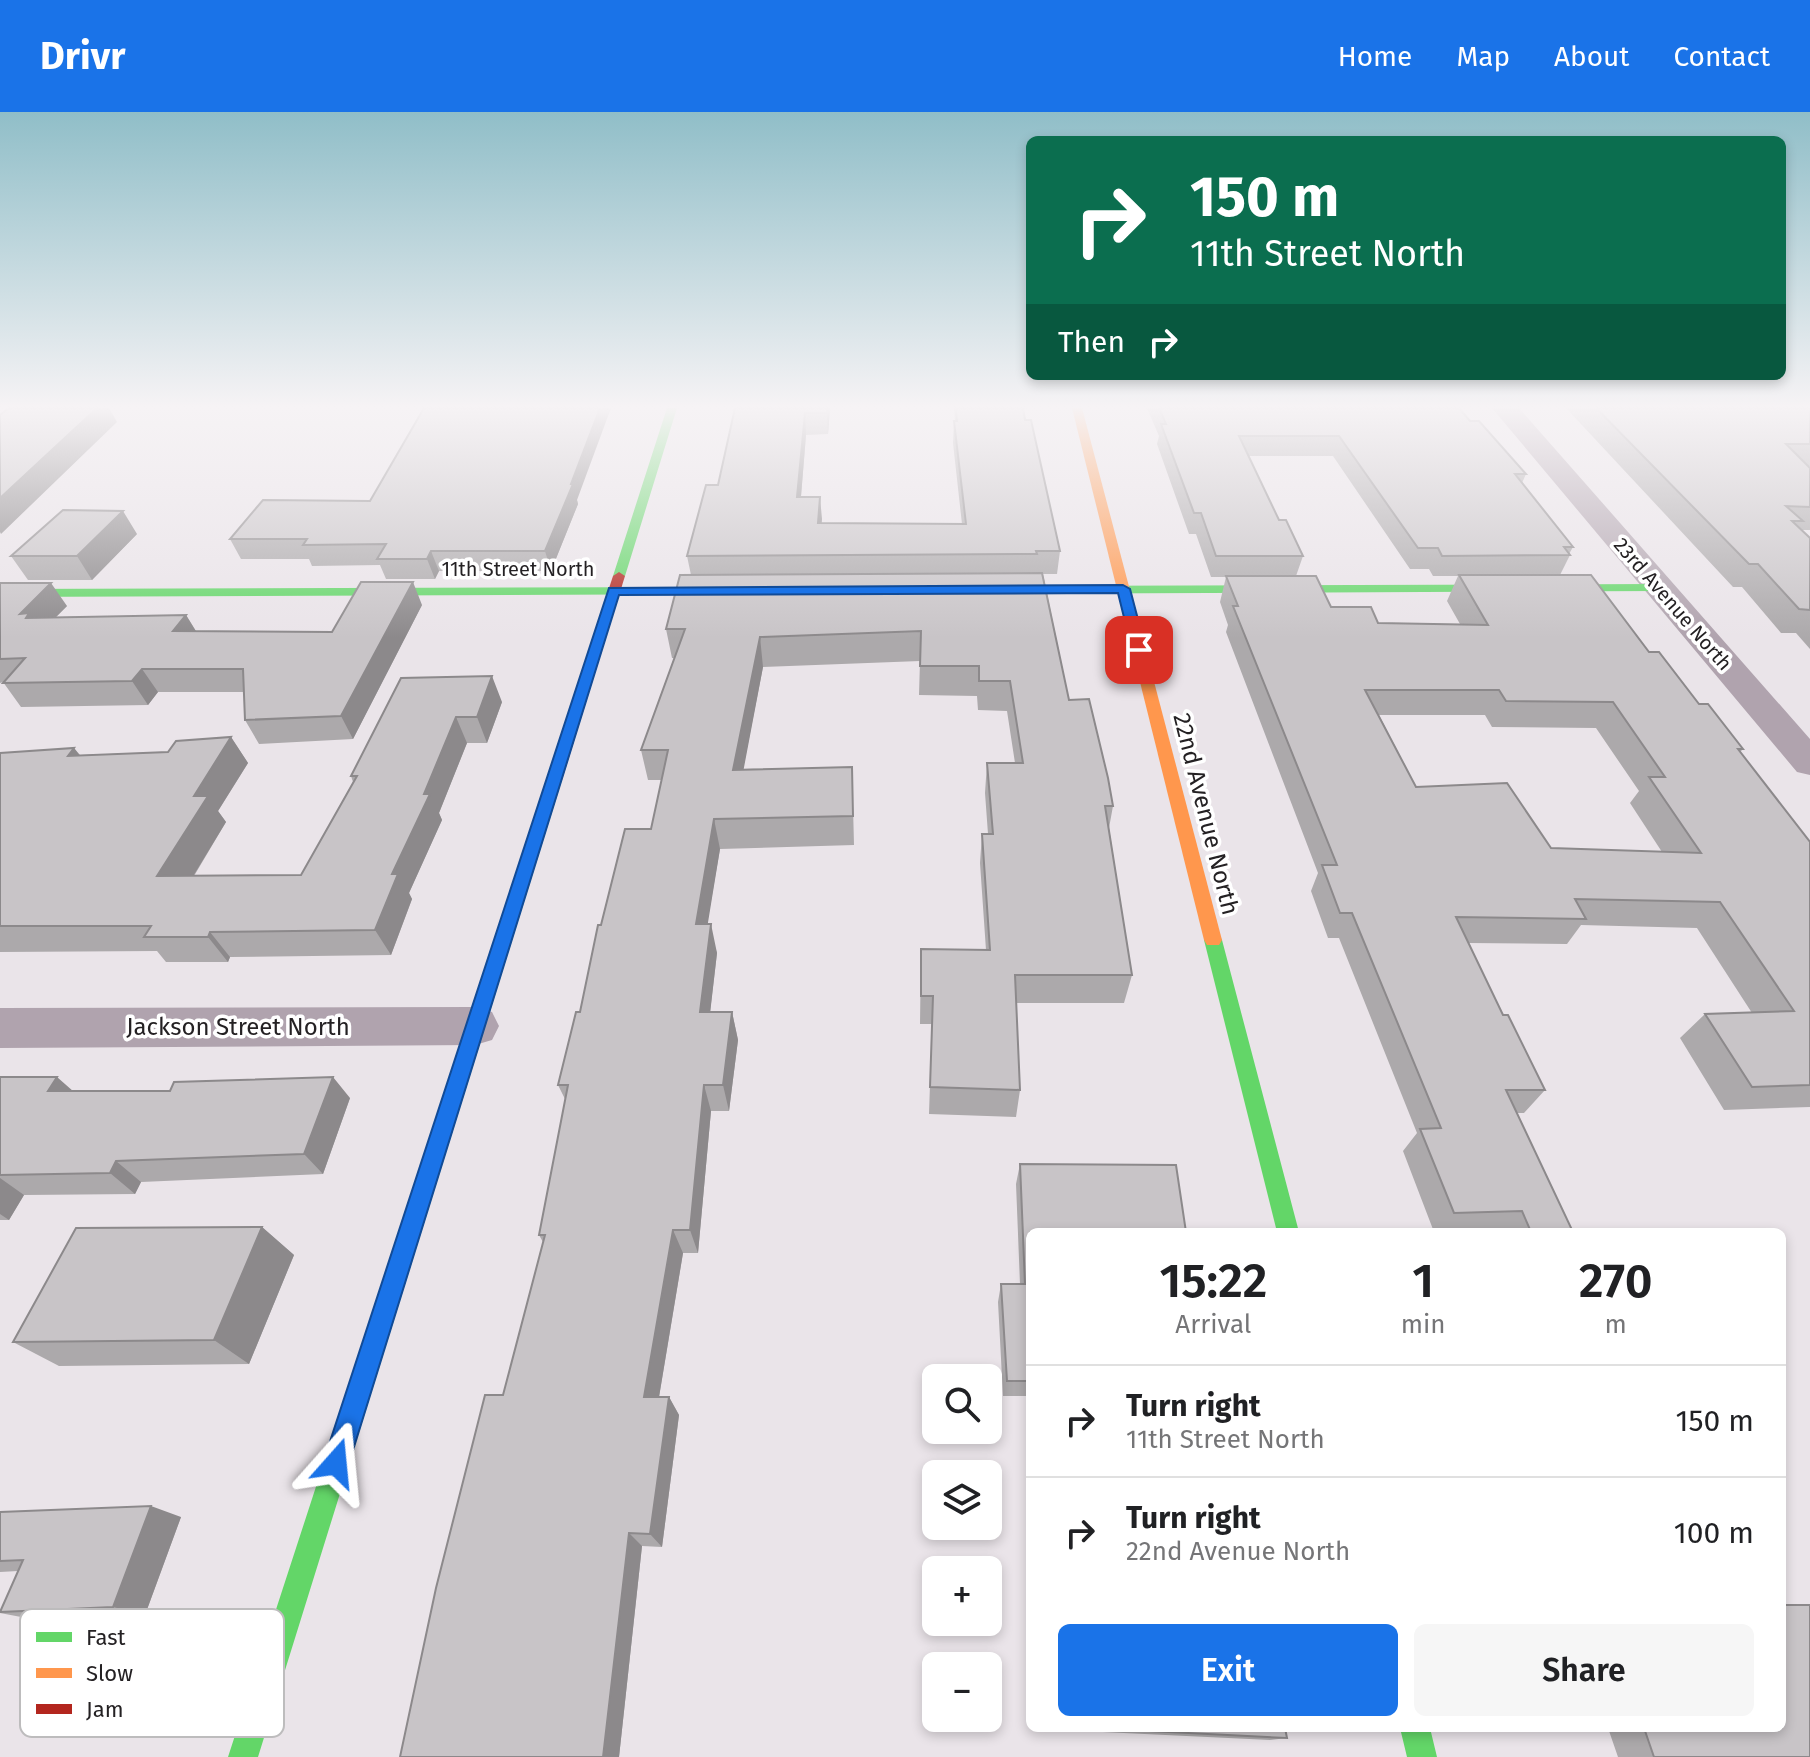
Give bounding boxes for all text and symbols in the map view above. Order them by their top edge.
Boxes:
text: Drivr [40,33,125,79]
text: Home [1338,40,1412,73]
text: Map [1456,40,1510,73]
text: About [1554,40,1629,73]
text: Contact [1673,40,1770,73]
text: 150 m [1190,164,1339,231]
icon: right [1058,168,1162,272]
text: 11th Street North [1190,232,1465,276]
icon: right [1141,320,1185,364]
text: Then [1058,324,1125,360]
street label: 23rd Avenue North [1609,533,1737,675]
street label: 11th Street North [442,557,594,581]
pin [1105,616,1173,684]
icon: arrive [1117,628,1161,672]
street label: 22nd Avenue North [1167,710,1245,918]
street label: Jackson Street North [126,1013,350,1041]
text: 15:22 [1159,1252,1267,1310]
text: 1 [1412,1252,1434,1310]
text: 270 [1579,1252,1653,1310]
text: Arrival [1175,1309,1251,1340]
text: min [1401,1309,1446,1340]
text: m [1605,1309,1627,1340]
map controls [922,1364,1002,1732]
button: search [922,1364,1002,1444]
text: Turn right [1126,1388,1261,1424]
icon: right [1058,1399,1102,1443]
text: 150 m [1676,1403,1754,1439]
position arrow [294,1421,378,1505]
text: 11th Street North [1126,1424,1325,1455]
button: layers [922,1460,1002,1540]
text: Turn right [1126,1500,1261,1536]
icon: right [1058,1511,1102,1555]
text: 100 m [1674,1515,1754,1551]
text: 22nd Avenue North [1126,1536,1350,1567]
button: + [922,1556,1002,1636]
legend [20,1609,284,1737]
text: Fast [86,1624,126,1651]
button: Exit [1058,1624,1398,1716]
button: Share [1414,1624,1754,1716]
button: − [922,1652,1002,1732]
text: Slow [86,1660,133,1687]
text: Jam [86,1696,124,1723]

